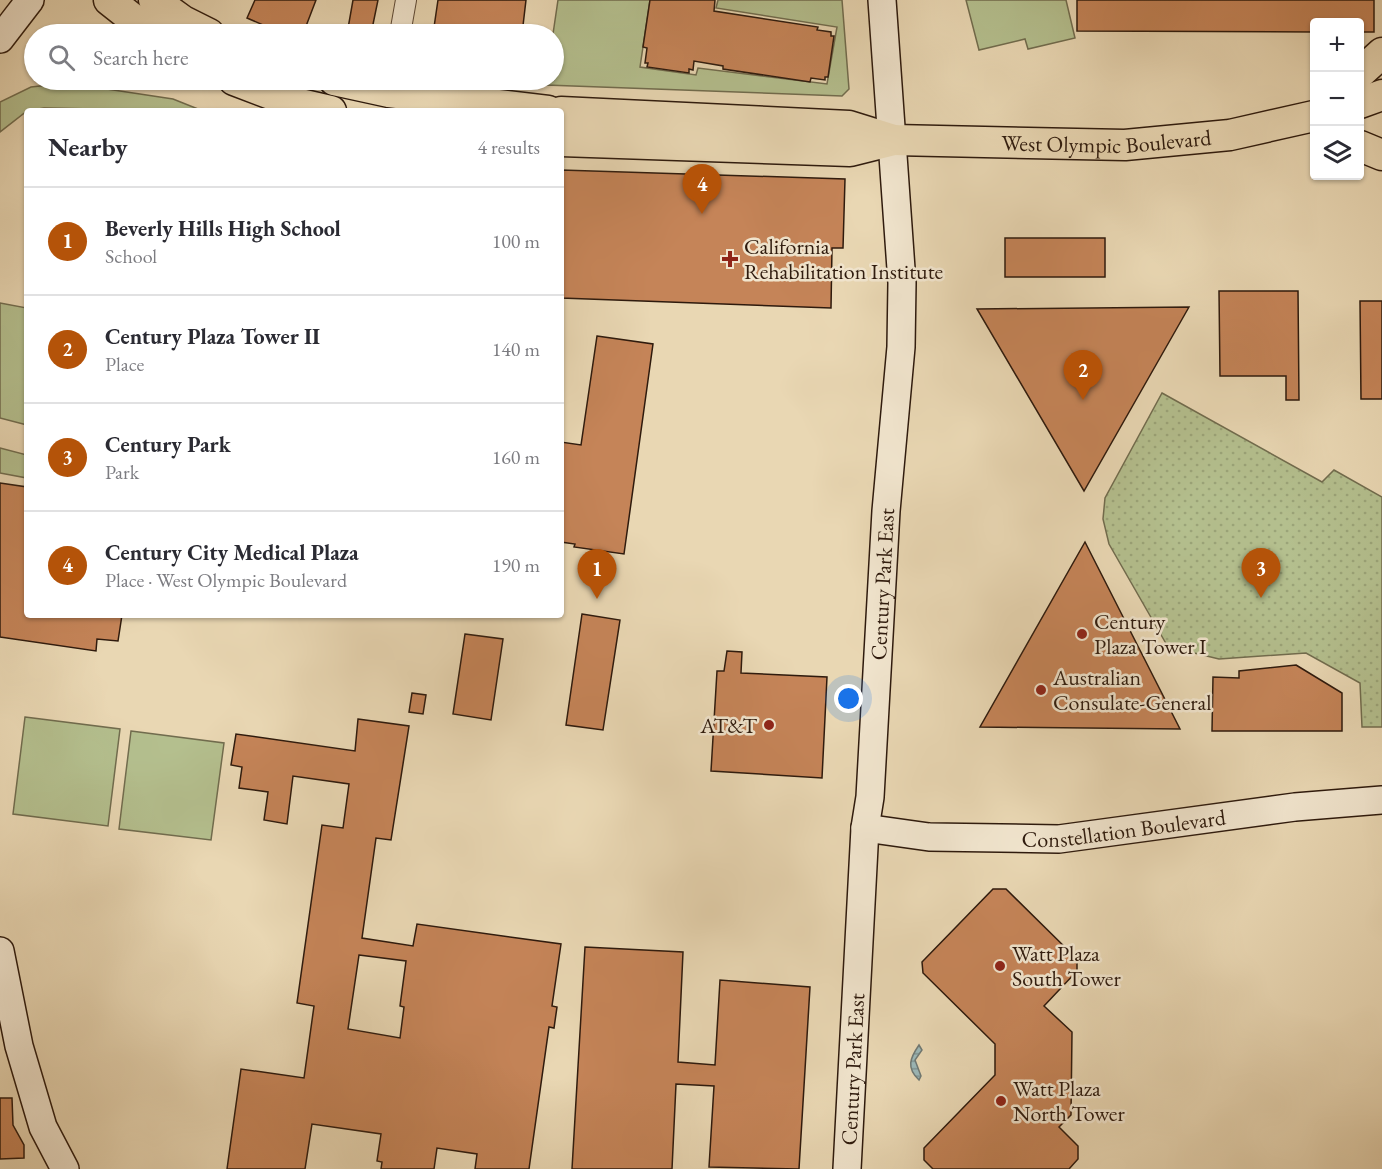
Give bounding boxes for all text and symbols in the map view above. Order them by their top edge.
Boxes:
map controls [1310,18,1364,180]
button: + [1310,18,1364,72]
search box [24,24,564,90]
icon: search [45,41,78,74]
text: Search here [93,43,188,72]
button: − [1310,72,1364,126]
street label: West Olympic Boulevard [1001,122,1213,160]
button: layers [1310,126,1364,180]
text: Nearby [48,130,128,164]
text: 4 results [477,134,540,160]
pin: 4 [682,164,722,214]
text: Beverly Hills High School [105,214,341,243]
text: 1 [62,228,73,254]
text: 100 m [492,228,540,254]
place label: California Rehabilitation Institute [744,232,944,286]
text: School [105,243,157,269]
marker: California Rehabilitation Institute [721,250,739,268]
text: Century Plaza Tower II [105,322,320,351]
text: 2 [62,336,73,362]
text: 140 m [492,336,540,362]
pin: 2 [1064,350,1102,400]
text: Place [105,351,144,377]
text: Century Park [105,430,231,459]
text: 3 [62,444,73,470]
text: 160 m [492,444,540,470]
text: Park [105,459,139,485]
street label: Century Park East [863,507,901,661]
text: Century City Medical Plaza [105,538,359,567]
pin: 3 [1242,548,1280,598]
pin: 1 [578,550,616,599]
text: 4 [62,552,73,578]
text: 190 m [492,552,540,578]
text: Place · West Olympic Boulevard [105,567,347,593]
place label: Century Plaza Tower I [1094,607,1207,661]
marker: Century Plaza Tower I [1075,627,1089,641]
place label: Australian Consulate-General [1052,663,1212,717]
marker: Australian Consulate-General [1034,683,1048,697]
your location [834,684,863,713]
place label: AT&T [699,711,757,740]
marker: AT&T [762,718,776,732]
street label: Constellation Boulevard [1022,802,1228,854]
place label: Watt Plaza South Tower [1012,939,1121,993]
marker: Watt Plaza South Tower [993,959,1007,973]
street label: Century Park East [834,992,871,1146]
place label: Watt Plaza North Tower [1013,1074,1125,1128]
marker: Watt Plaza North Tower [994,1094,1008,1108]

